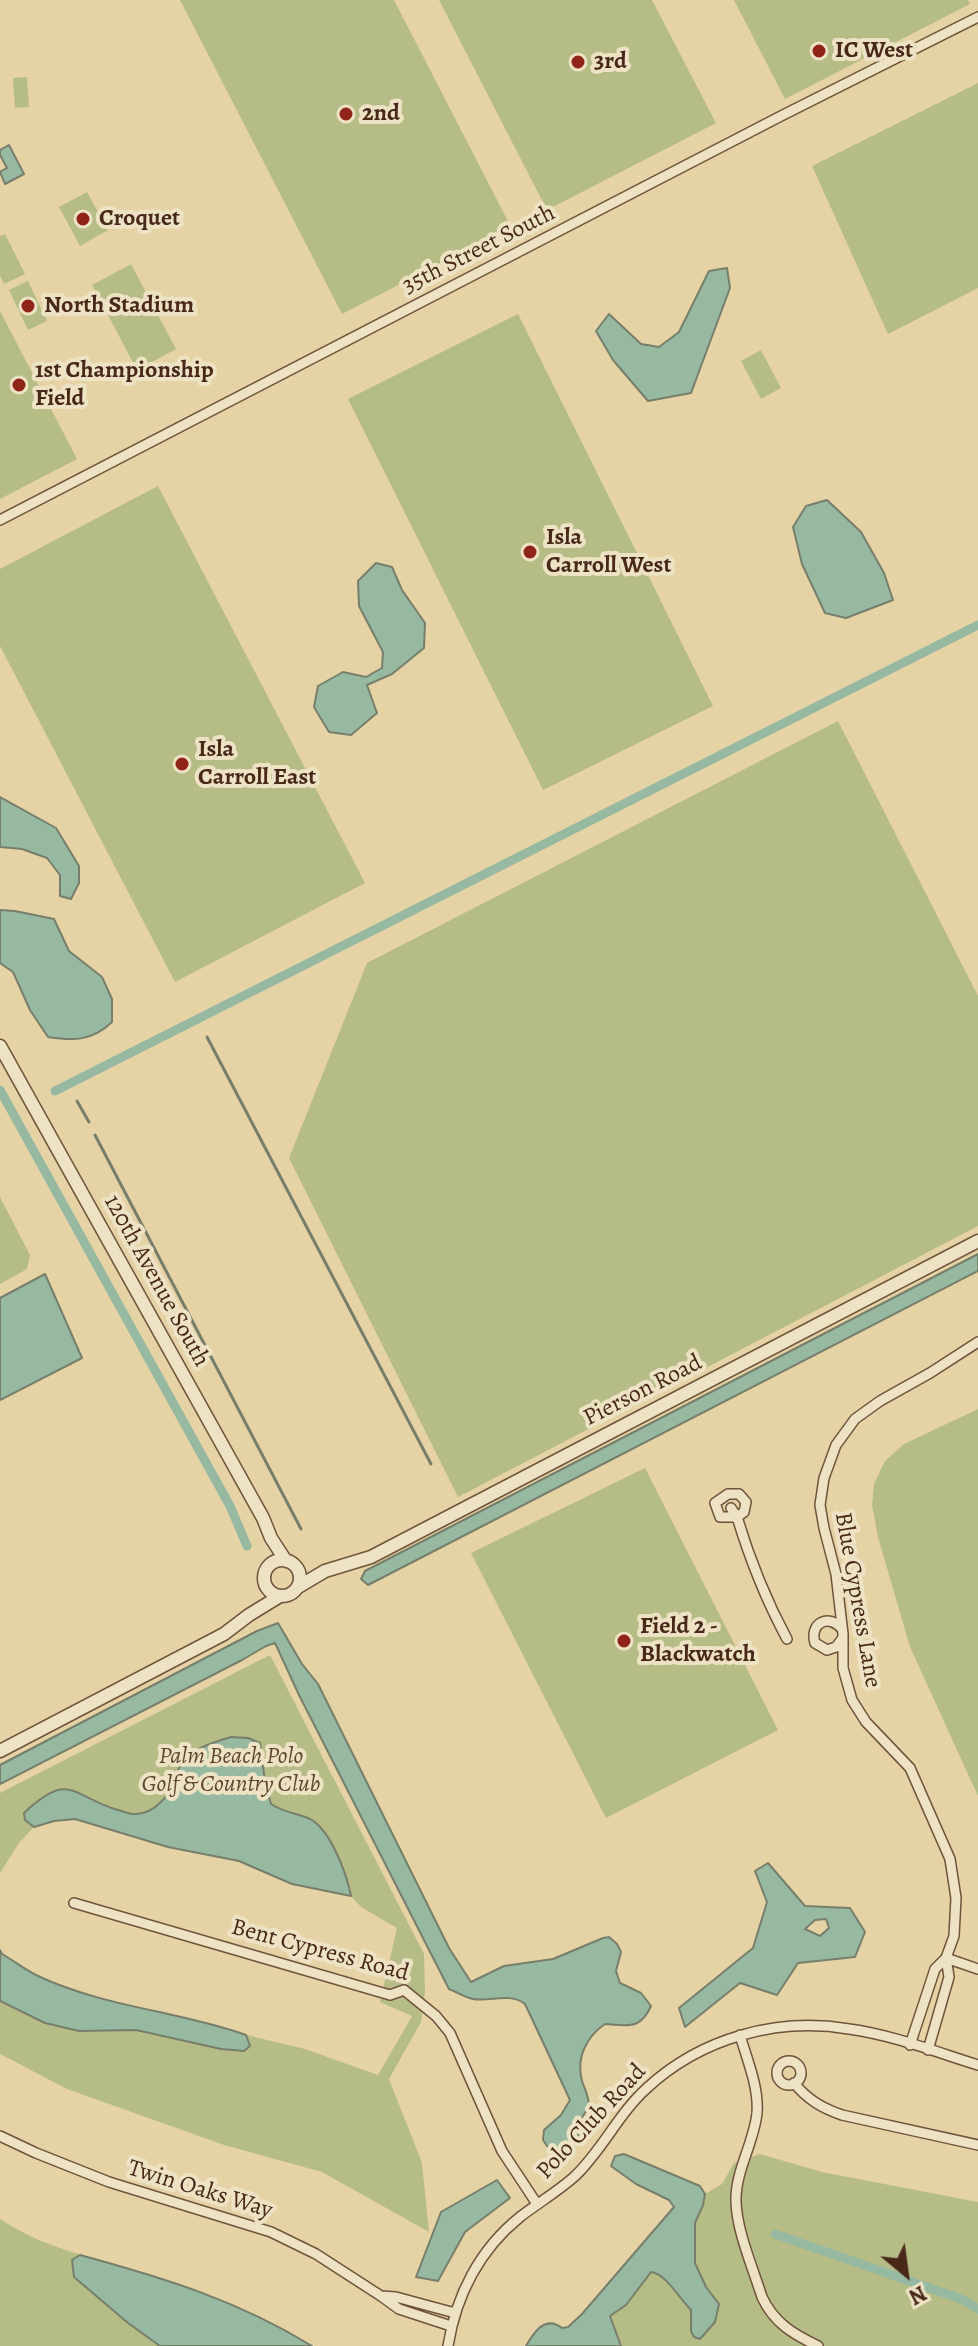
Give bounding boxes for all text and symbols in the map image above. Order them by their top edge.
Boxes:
place label: IC West [835,37,913,65]
marker: IC West [810,42,828,60]
place label: 3rd [594,48,627,76]
marker: 3rd [569,53,587,71]
place label: 2nd [362,100,400,128]
marker: 2nd [337,105,355,123]
street label: 35th Street South [398,199,560,301]
place label: Croquet [99,205,180,233]
marker: Croquet [74,210,92,228]
place label: North Stadium [44,292,194,320]
marker: North Stadium [19,297,37,315]
place label: 1st Championship Field [35,357,214,413]
marker: 1st Championship Field [10,376,28,394]
place label: Isla Carroll West [546,524,671,580]
marker: Isla Carroll West [521,543,539,561]
place label: Isla Carroll East [198,736,316,792]
marker: Isla Carroll East [173,755,191,773]
street label: 120th Avenue South [97,1190,215,1372]
street label: Pierson Road [579,1349,707,1433]
street label: Blue Cypress Lane [827,1510,887,1690]
place label: Field 2 - Blackwatch [640,1613,756,1669]
marker: Field 2 - Blackwatch [615,1632,633,1650]
park label: Palm Beach Polo Golf & Country Club [142,1743,320,1799]
street label: Bent Cypress Road [228,1913,412,1989]
street label: Polo Club Road [531,2058,653,2186]
street label: Twin Oaks Way [124,2154,276,2226]
north arrow [866,2234,946,2314]
text: N [903,2278,932,2312]

